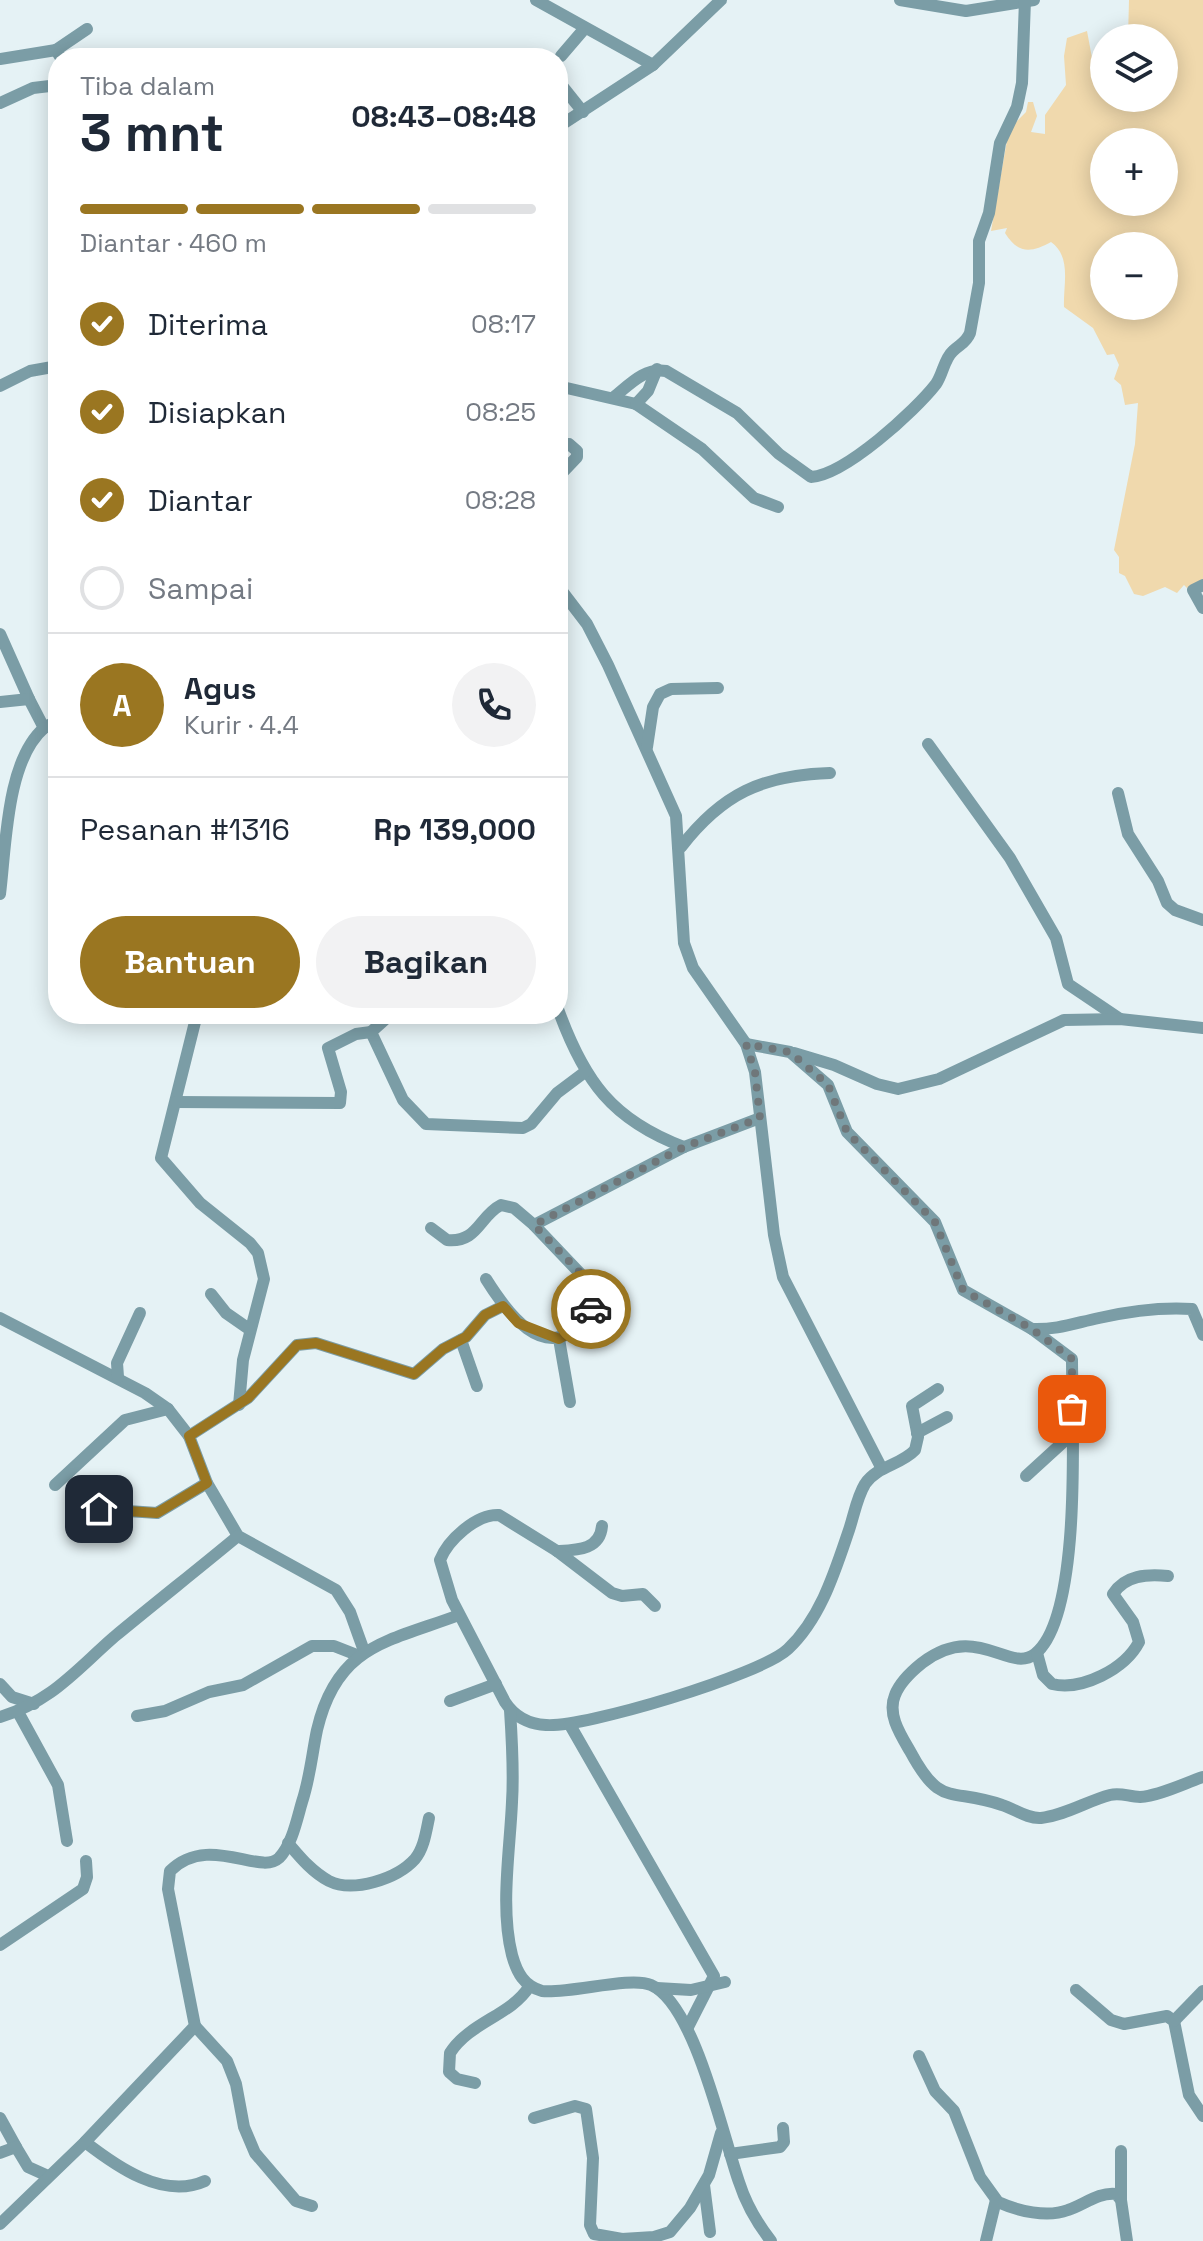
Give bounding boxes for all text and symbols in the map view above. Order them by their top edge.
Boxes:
map controls [1090,24,1178,320]
button: layers [1090,24,1178,112]
text: Tiba dalam [80,69,215,103]
text: 08:43–08:48 [351,97,536,136]
text: 3 mnt [80,100,224,166]
button: + [1090,128,1178,216]
text: Diantar · 460 m [80,226,267,260]
button: − [1090,232,1178,320]
icon: check [80,302,124,346]
text: Diterima [148,305,268,344]
text: 08:17 [471,307,536,341]
icon: check [80,390,124,434]
text: Disiapkan [148,393,286,432]
text: 08:25 [465,395,536,429]
icon: check [80,478,124,522]
text: Diantar [148,481,253,520]
text: 08:28 [465,483,536,517]
text: Sampai [148,569,253,608]
button: phone [452,663,536,747]
text: Agus [184,669,256,708]
text: A [112,686,132,725]
text: Kurir · 4.4 [184,708,299,742]
text: Pesanan #1316 [80,810,290,849]
text: Rp 139,000 [373,810,536,849]
button: Bantuan [80,916,300,1008]
button: Bagikan [316,916,536,1008]
courier [551,1269,631,1349]
icon: car [569,1287,613,1331]
pin [1038,1375,1106,1443]
icon: bag [1050,1387,1094,1431]
pin [65,1475,133,1543]
icon: home [77,1487,121,1531]

